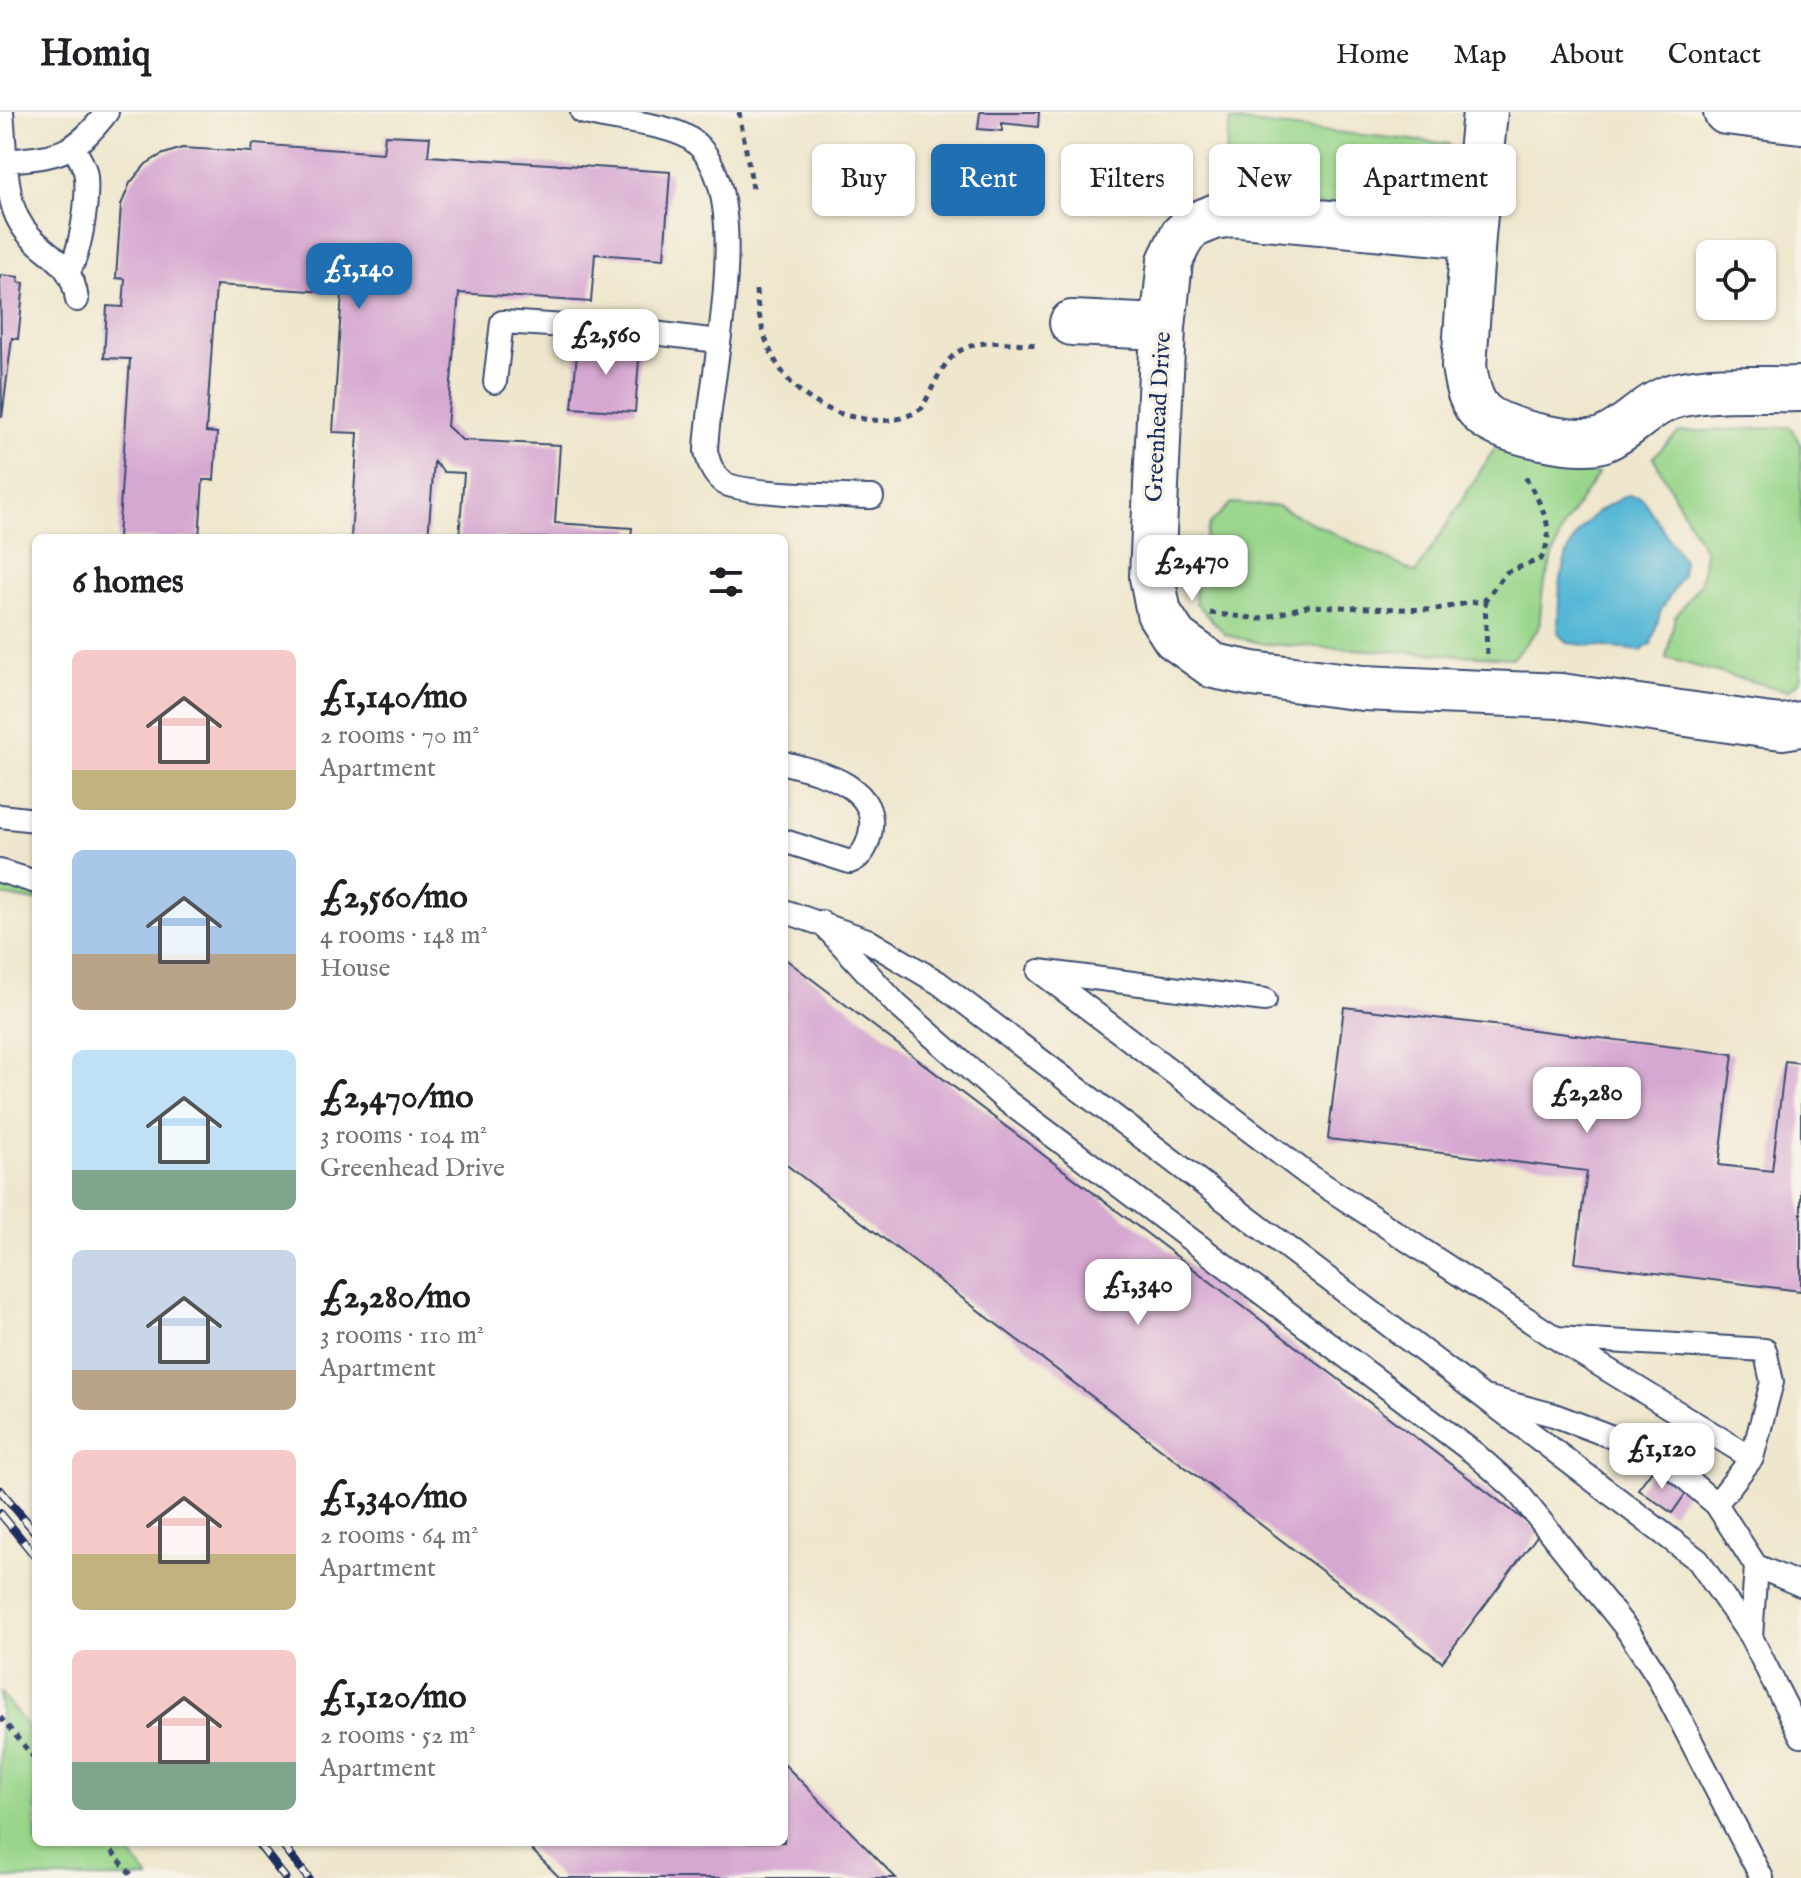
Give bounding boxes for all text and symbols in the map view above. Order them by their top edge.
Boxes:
text: Homiq [40,31,151,79]
text: Home [1336,38,1409,73]
text: Map [1453,38,1507,73]
text: About [1551,38,1624,73]
text: Contact [1668,38,1761,73]
chip: Buy [812,144,915,216]
chip: Rent [931,144,1045,216]
chip: Filters [1061,144,1193,216]
chip: New [1209,144,1320,216]
chip: Apartment [1336,144,1516,216]
map controls [1696,240,1776,320]
button: locate [1696,240,1776,320]
pin: £1,140 [294,243,424,311]
text: £1,140 [324,252,394,285]
pin: £2,560 [541,309,671,377]
text: £2,560 [571,318,641,351]
street label: Greenhead Drive [1139,331,1179,503]
pin: £2,470 [1127,535,1257,603]
text: £2,470 [1155,544,1229,577]
icon: filters [704,560,748,604]
text: 6 homes [72,561,184,604]
text: £1,140/mo [320,676,467,719]
icon: home [136,682,232,778]
text: 2 rooms · 70 m² [320,719,480,752]
text: Apartment [320,752,436,785]
text: £2,560/mo [320,876,468,919]
icon: home [136,882,232,978]
text: 4 rooms · 148 m² [320,919,488,952]
text: House [320,952,390,985]
pin: £2,280 [1522,1067,1652,1135]
text: £2,470/mo [320,1076,474,1119]
text: £2,280 [1551,1076,1623,1109]
icon: home [136,1082,232,1178]
text: 3 rooms · 104 m² [320,1119,487,1152]
text: Greenhead Drive [320,1152,505,1185]
pin: £1,340 [1073,1259,1203,1327]
text: £1,340 [1103,1268,1173,1301]
text: £2,280/mo [320,1276,471,1319]
icon: home [136,1282,232,1378]
text: 3 rooms · 110 m² [320,1319,484,1352]
text: Apartment [320,1352,436,1385]
pin: £1,120 [1597,1423,1727,1491]
text: £1,120 [1627,1432,1697,1465]
text: £1,340/mo [320,1476,467,1519]
icon: home [136,1482,232,1578]
text: 2 rooms · 64 m² [320,1519,479,1552]
text: Apartment [320,1552,436,1585]
text: £1,120/mo [320,1676,467,1719]
icon: home [136,1682,232,1778]
text: 2 rooms · 52 m² [320,1719,476,1752]
text: Apartment [320,1752,436,1785]

